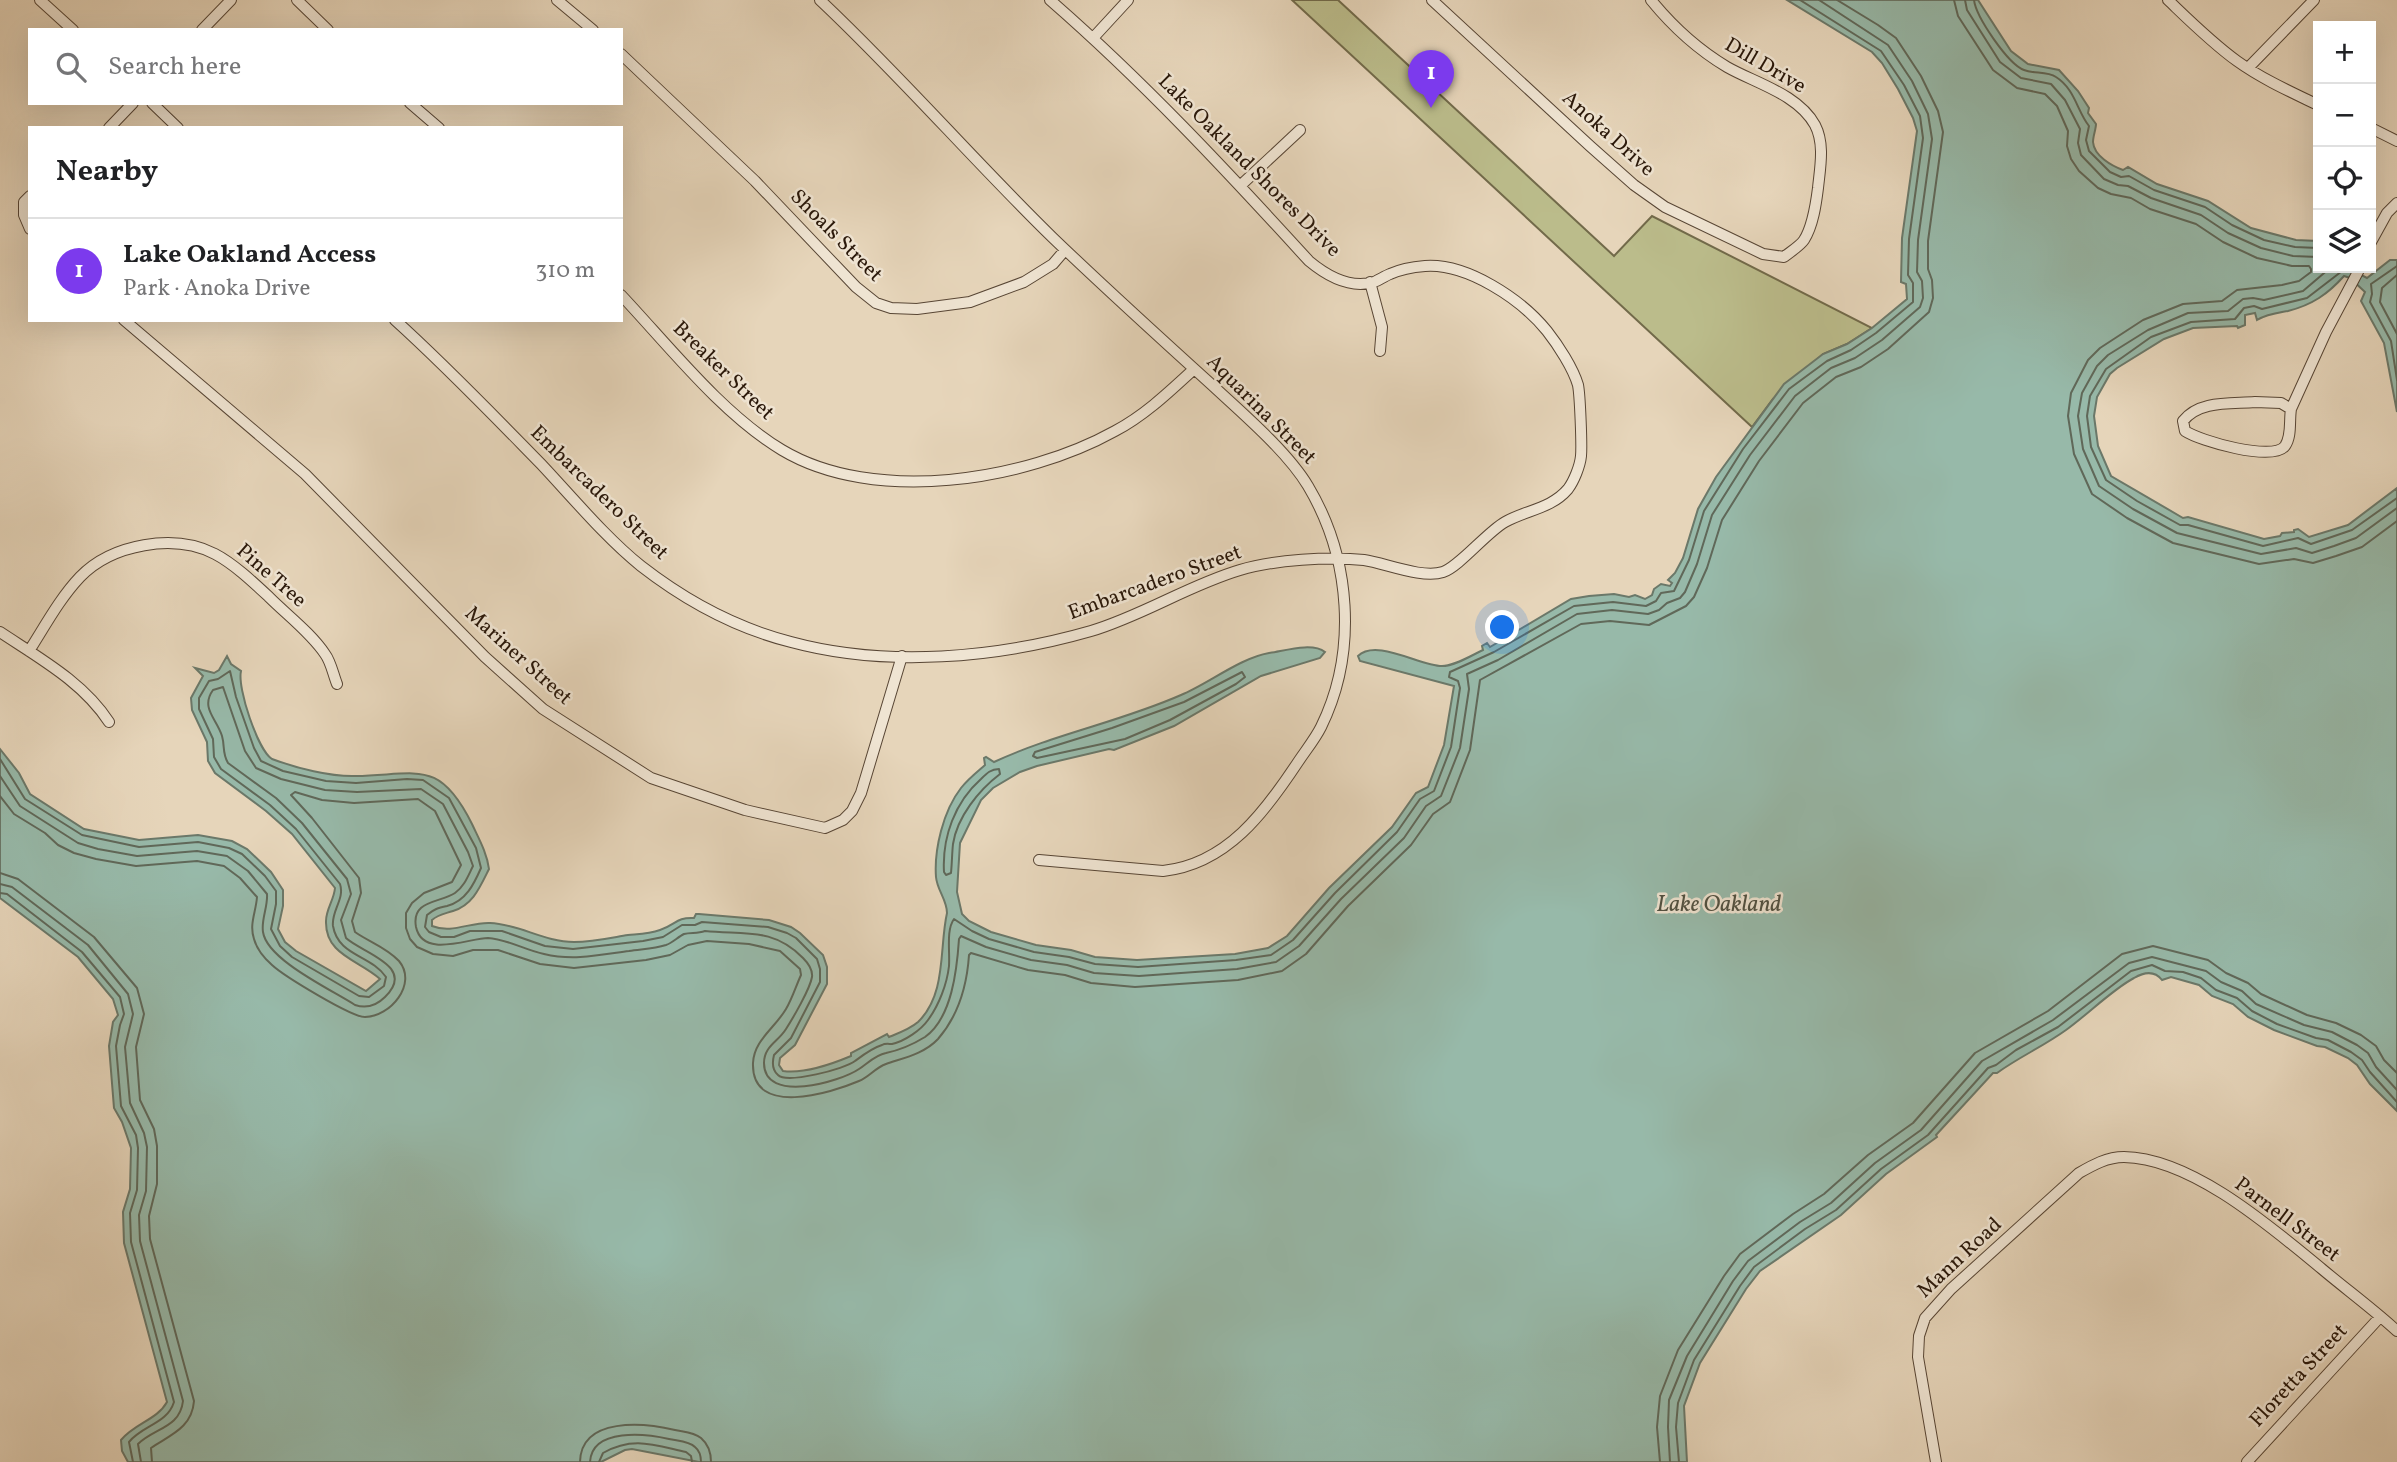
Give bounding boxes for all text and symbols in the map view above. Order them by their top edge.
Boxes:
map controls [2313,21,2376,273]
button: + [2313,21,2376,84]
search box [28,28,623,105]
street label: Dill Drive [1719,31,1811,101]
icon: search [52,48,90,86]
text: Search here [108,49,241,85]
pin: 1 [1408,50,1454,108]
street label: Lake Oakland Shores Drive [1151,68,1347,264]
button: − [2313,84,2376,147]
street label: Anoka Drive [1555,85,1661,184]
button: locate [2313,147,2376,210]
text: Nearby [56,151,158,193]
street label: Shoals Street [783,183,889,289]
button: layers [2313,210,2376,273]
text: Lake Oakland Access [123,237,376,273]
text: 1 [74,255,84,287]
text: 310 m [535,255,595,287]
text: Park · Anoka Drive [123,273,310,305]
street label: Breaker Street [666,315,780,427]
street label: Aquarina Street [1199,348,1323,472]
street label: Embarcadero Street [523,419,675,567]
street label: Pine Tree [230,537,313,615]
street label: Embarcadero Street [1064,538,1246,628]
street label: Mariner Street [458,600,578,712]
your location [1485,610,1519,644]
water label: Lake Oakland [1657,889,1781,921]
street label: Parnell Street [2228,1171,2346,1269]
street label: Mann Road [1911,1211,2009,1305]
street label: Floretta Street [2243,1318,2355,1434]

